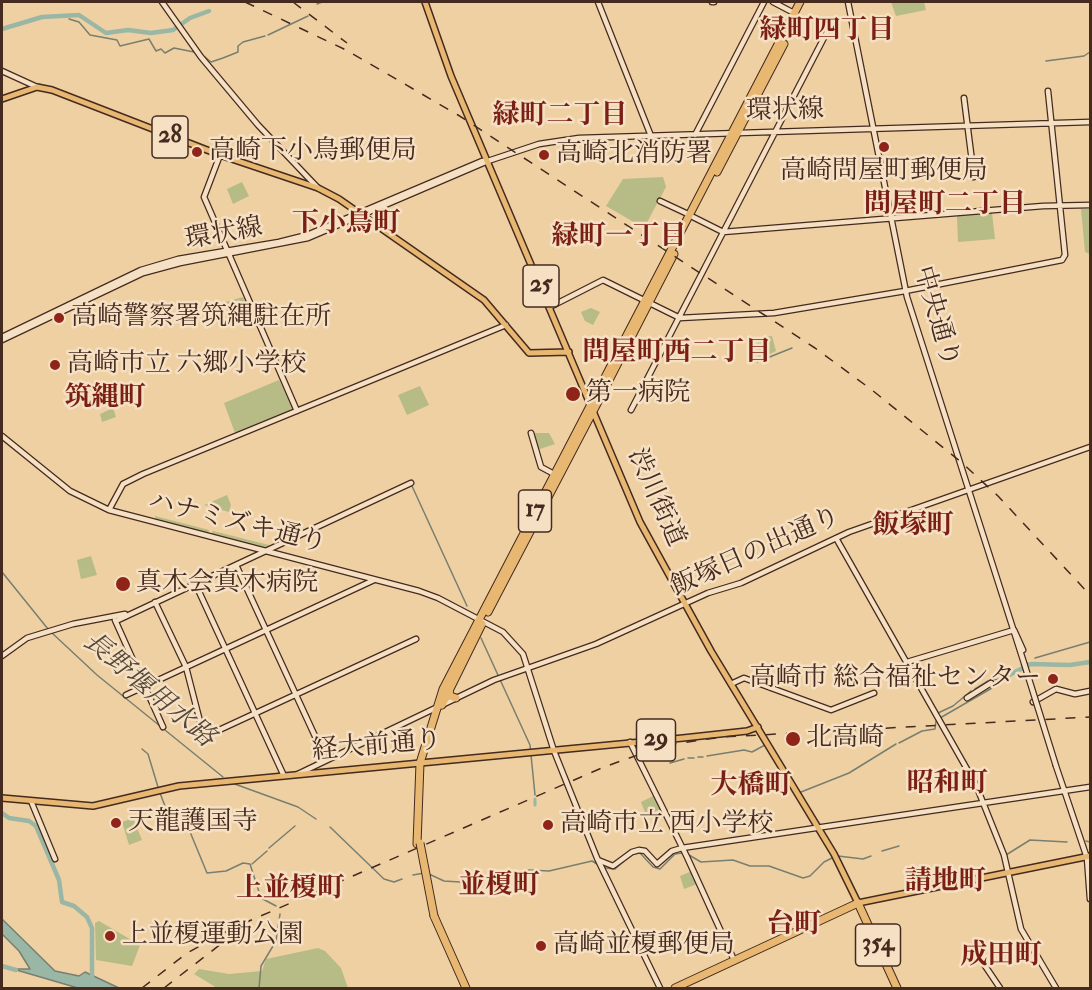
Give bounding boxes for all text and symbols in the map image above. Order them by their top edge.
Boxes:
district label: 緑町四丁目 [760,16,894,48]
street label: 環状線 [746,96,824,128]
district label: 緑町二丁目 [493,101,627,133]
road number: 28 [152,116,188,158]
place label: 高崎下小鳥郵便局 [209,136,417,168]
place label: 高崎北消防署 [556,139,712,171]
marker: 高崎問屋町郵便局 [877,140,891,154]
marker: 高崎下小鳥郵便局 [190,145,204,159]
marker: 高崎北消防署 [537,148,551,162]
place label: 高崎問屋町郵便局 [780,156,988,188]
district label: 問屋町二丁目 [864,190,1026,222]
district label: 下小鳥町 [292,209,400,241]
street label: 環状線 [183,213,265,257]
district label: 緑町一丁目 [552,222,686,254]
street label: 中央通り [906,263,964,371]
road number: 25 [523,265,559,307]
place label: 高崎警察署筑縄駐在所 [71,302,331,334]
marker: 高崎警察署筑縄駐在所 [52,311,66,325]
district label: 問屋町西二丁目 [583,338,771,370]
place label: 高崎市立 六郷小学校 [67,349,306,381]
marker: 高崎市立 六郷小学校 [48,358,62,372]
place label: 第一病院 [586,378,690,410]
district label: 筑縄町 [65,383,145,415]
marker: 第一病院 [564,385,582,403]
street label: 渋川街道 [620,444,690,552]
street label: ハナミズキ通り [145,487,329,561]
road number: 17 [518,490,552,532]
street label: 飯塚日の出通り [667,502,845,604]
district label: 飯塚町 [873,511,953,543]
place label: 真木会真木病院 [136,568,318,600]
marker: 真木会真木病院 [114,575,132,593]
water label: 長野堰用水路 [76,627,220,755]
place label: 高崎市 総合福祉センター [750,663,1041,695]
marker: 高崎市 総合福祉センター [1046,672,1060,686]
road number: 29 [636,719,676,761]
place label: 北高崎 [806,723,884,755]
street label: 経大前通り [311,726,443,768]
marker: 北高崎 [784,730,802,748]
district label: 昭和町 [907,769,987,801]
district label: 大橋町 [711,771,791,803]
place label: 天龍護国寺 [128,807,258,839]
place label: 高崎市立 西小学校 [560,809,773,841]
marker: 天龍護国寺 [109,816,123,830]
marker: 高崎市立 西小学校 [541,818,555,832]
district label: 請地町 [905,867,985,899]
district label: 並榎町 [459,871,539,903]
district label: 上並榎町 [236,874,344,906]
district label: 台町 [767,910,821,942]
place label: 上並榎運動公園 [122,920,304,952]
road number: 354 [856,924,900,966]
marker: 上並榎運動公園 [103,929,117,943]
place label: 高崎並榎郵便局 [553,930,735,962]
marker: 高崎並榎郵便局 [534,939,548,953]
district label: 成田町 [961,941,1041,973]

